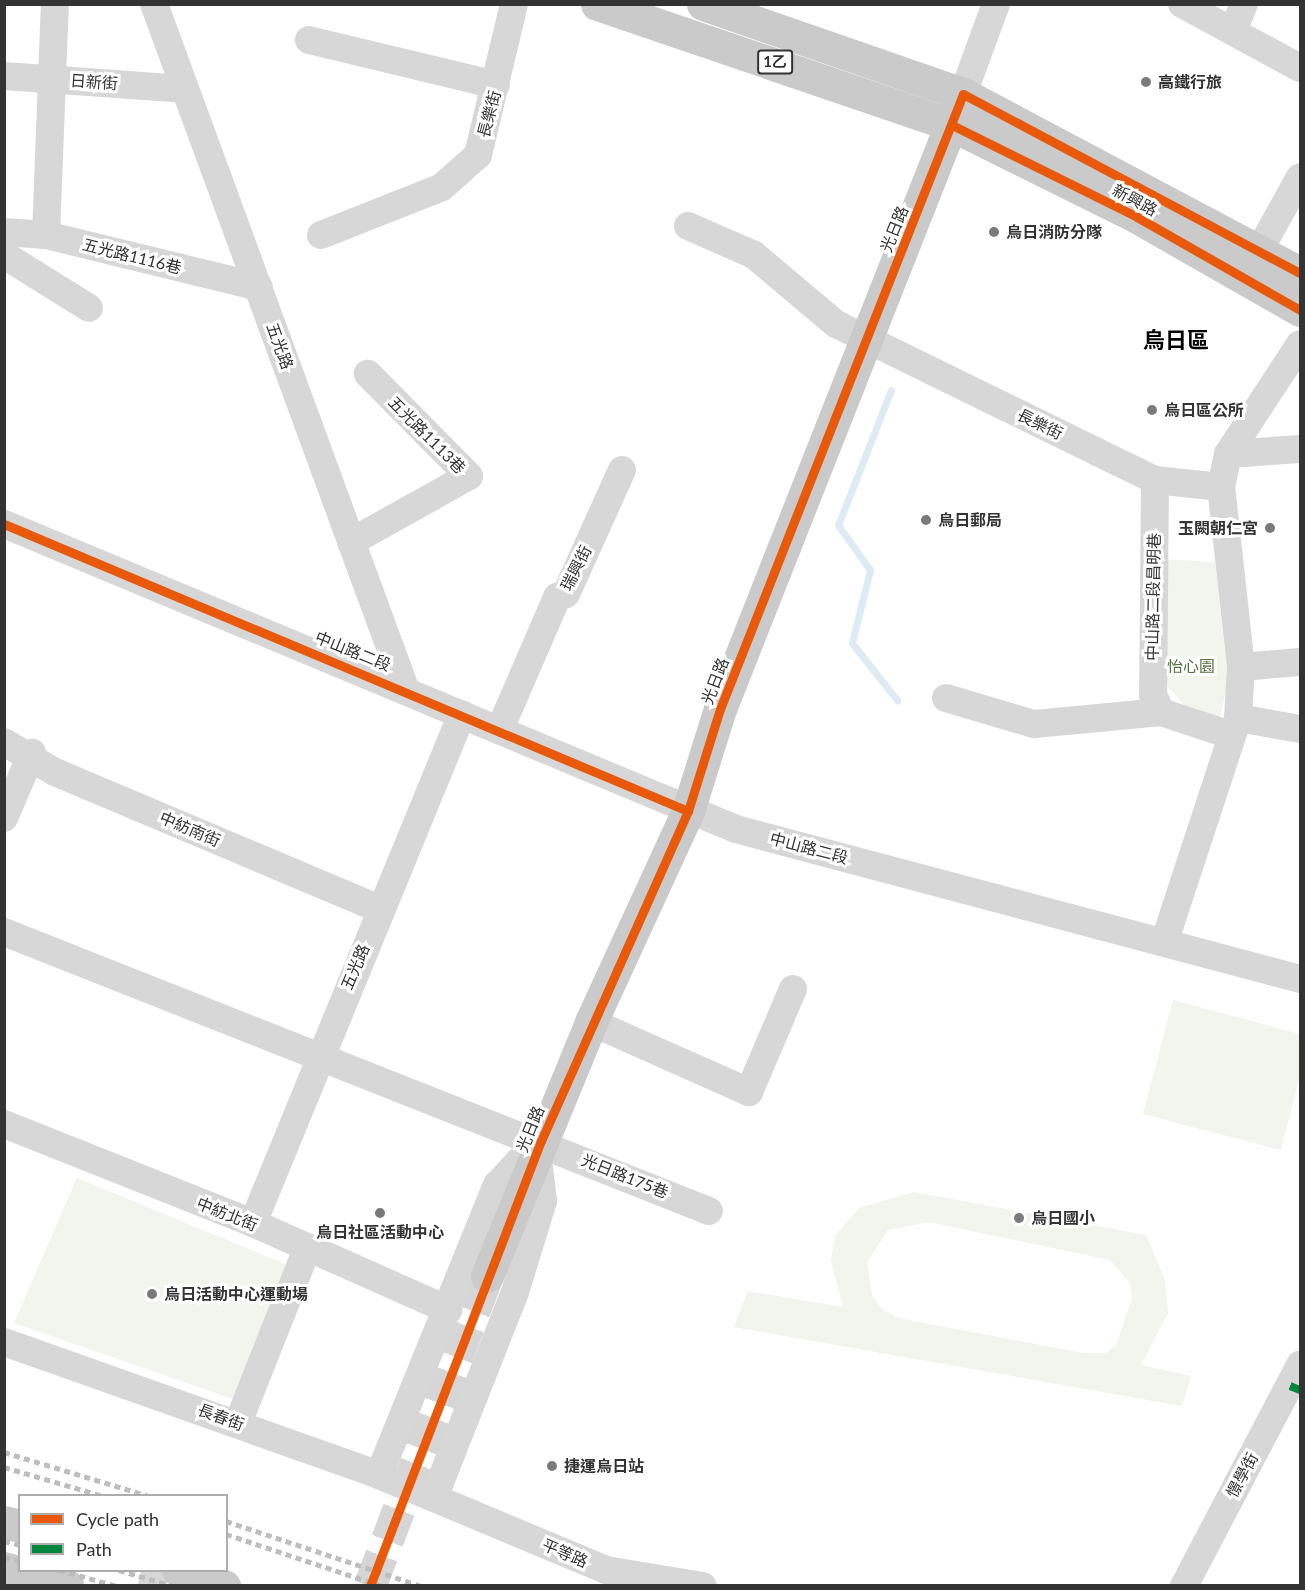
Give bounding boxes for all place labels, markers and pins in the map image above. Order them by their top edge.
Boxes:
place label: 高鐵行旅 [1158,72,1222,92]
marker: 高鐵行旅 [1139,75,1153,89]
place label: 烏日消防分隊 [1006,222,1102,242]
marker: 烏日消防分隊 [987,225,1001,239]
place label: 烏日區公所 [1164,400,1244,420]
marker: 烏日區公所 [1145,403,1159,417]
place label: 烏日郵局 [938,510,1002,530]
marker: 烏日郵局 [919,513,933,527]
place label: 玉闕朝仁宮 [1178,518,1258,538]
marker: 玉闕朝仁宮 [1263,521,1277,535]
marker: 烏日社區活動中心 [373,1206,387,1220]
place label: 烏日國小 [1031,1208,1095,1228]
marker: 烏日國小 [1012,1211,1026,1225]
place label: 烏日社區活動中心 [316,1222,444,1242]
place label: 烏日活動中心運動場 [164,1284,308,1304]
marker: 烏日活動中心運動場 [145,1287,159,1301]
place label: 捷運烏日站 [564,1456,644,1476]
marker: 捷運烏日站 [545,1459,559,1473]

